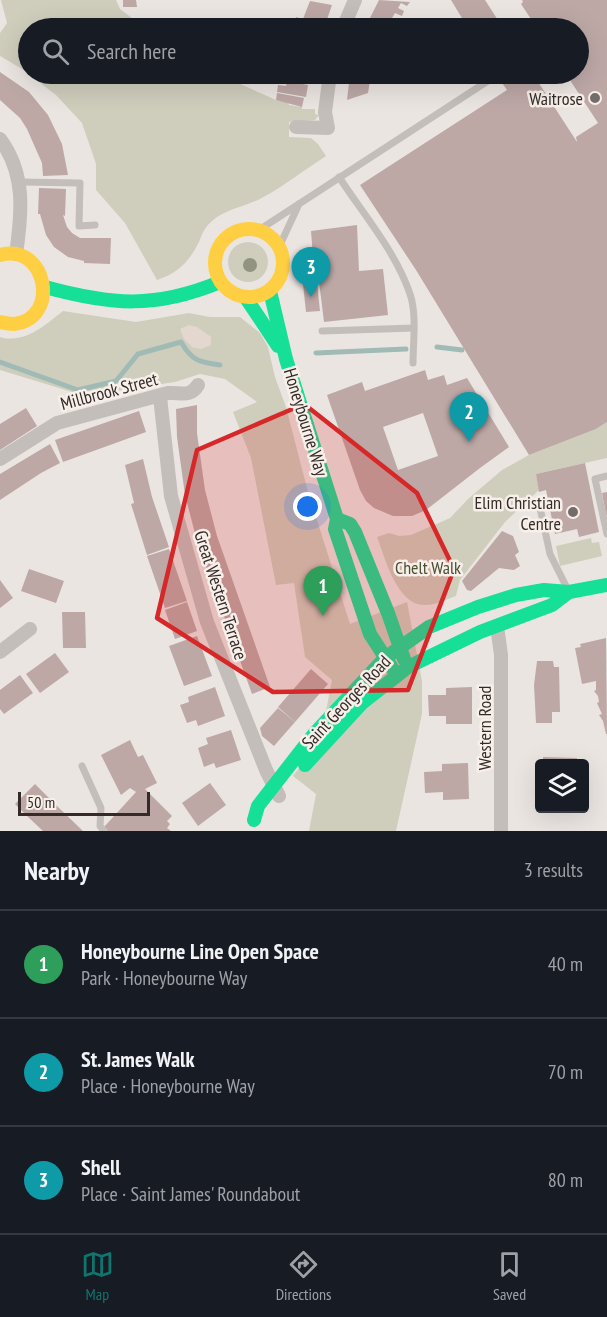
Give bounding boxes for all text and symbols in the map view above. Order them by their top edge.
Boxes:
search box [18,18,589,84]
icon: search [39,35,72,68]
text: Search here [87,37,176,65]
place label: Waitrose [529,87,583,110]
marker: Waitrose [588,91,602,105]
pin: 3 [292,248,330,297]
street label: Honeybourne Way [279,365,333,479]
street label: Millbrook Street [58,367,160,415]
pin: 2 [450,392,488,442]
place label: Elim Christian Centre [475,491,561,535]
your location [293,492,322,521]
marker: Elim Christian Centre [566,505,580,519]
street label: Great Western Terrace [189,527,253,663]
park label: Chelt Walk [395,556,461,579]
pin: 1 [304,566,342,616]
street label: Saint Georges Road [297,650,395,754]
street label: Western Road [473,686,496,770]
map controls [535,759,589,813]
button: layers [535,759,589,813]
scale bar [18,789,150,816]
text: 50 m [27,792,55,812]
text: Nearby [24,854,89,887]
text: 3 results [524,857,583,883]
text: Honeybourne Line Open Space [81,937,319,965]
text: 1 [39,951,48,977]
text: 40 m [548,951,583,977]
text: Park · Honeybourne Way [81,965,247,991]
text: St. James Walk [81,1045,194,1073]
text: 2 [39,1059,48,1085]
text: 70 m [548,1059,583,1085]
text: Place · Honeybourne Way [81,1073,255,1099]
text: Shell [81,1153,121,1181]
text: 3 [39,1167,48,1193]
text: 80 m [548,1167,583,1193]
text: Place · Saint James' Roundabout [81,1181,300,1207]
tab: Map [81,1248,114,1304]
tab: Directions [276,1248,331,1304]
tab: Saved [493,1248,526,1304]

